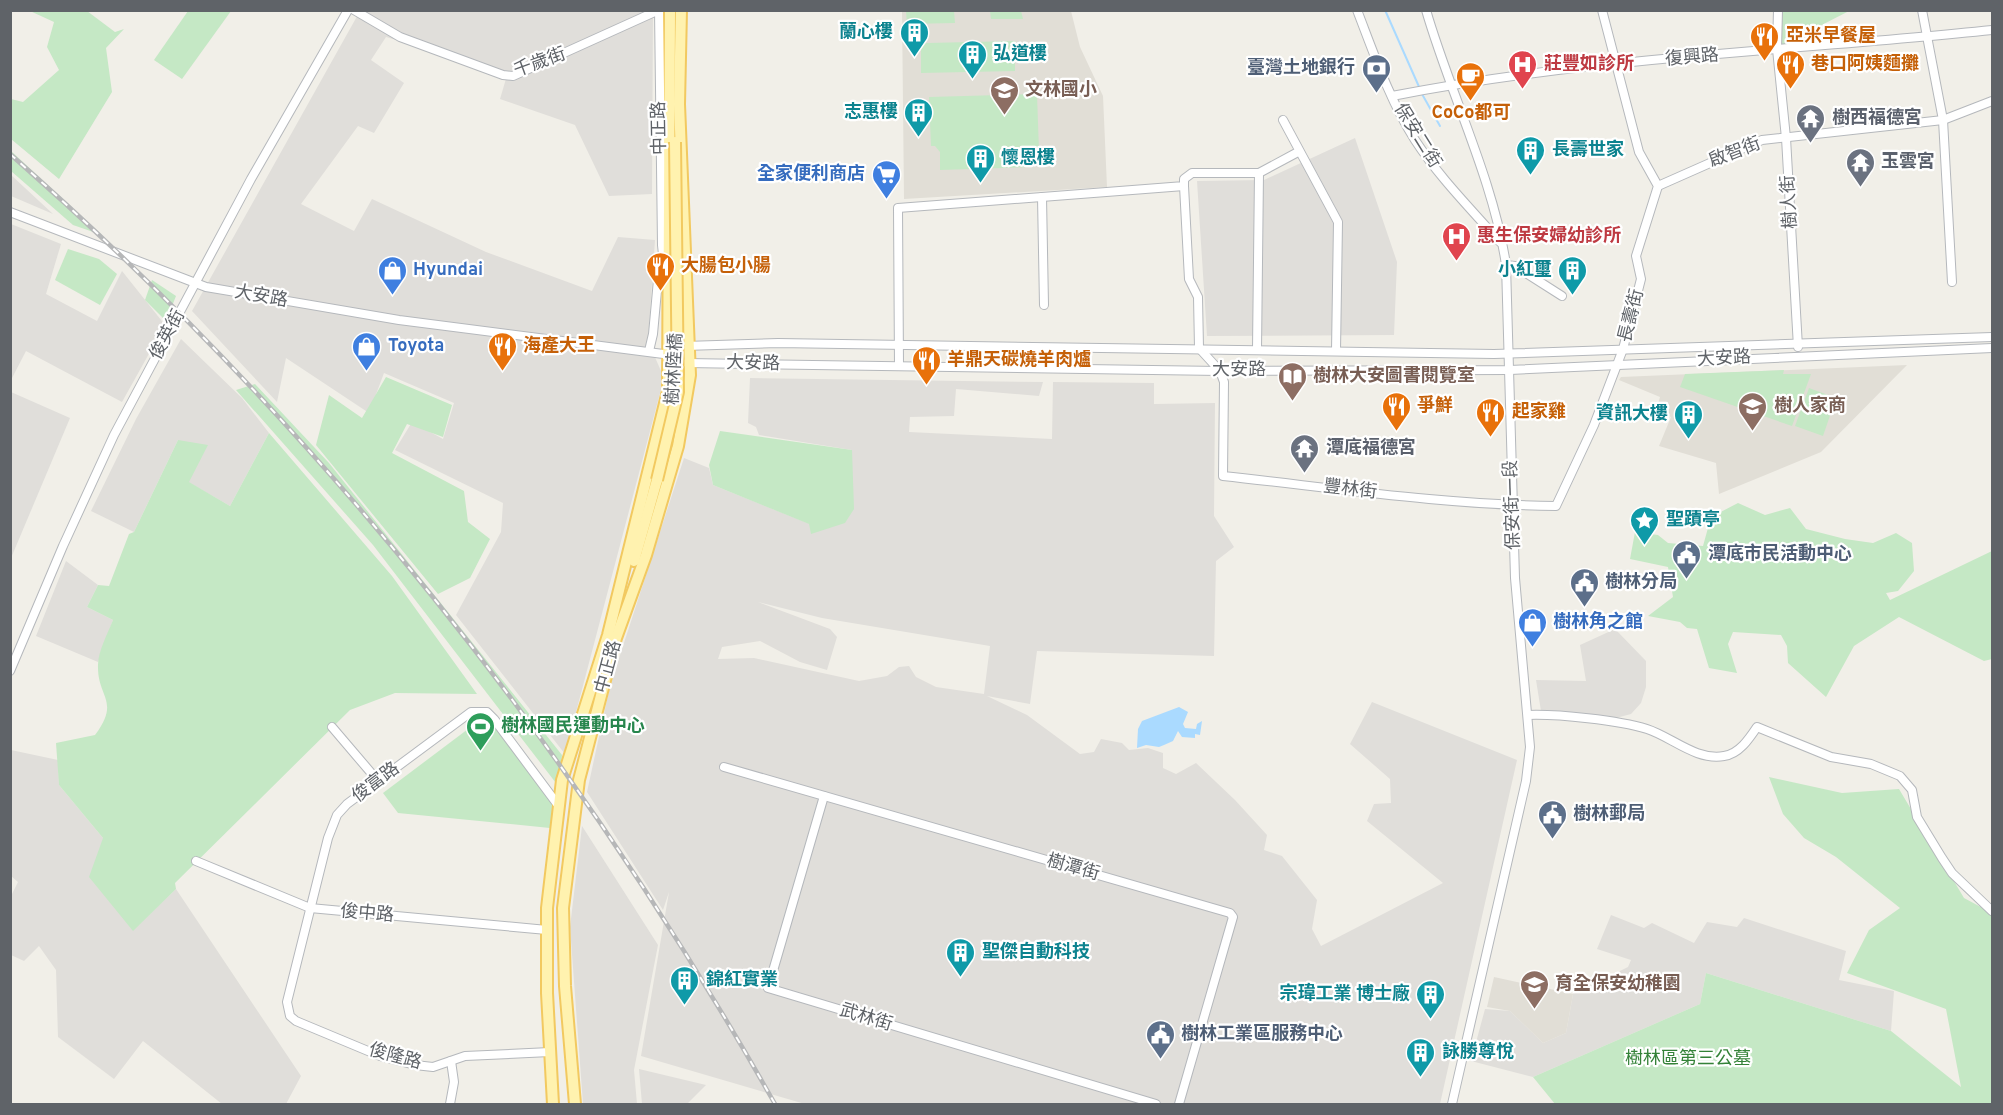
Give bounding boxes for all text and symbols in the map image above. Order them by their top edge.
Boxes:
building icon: 蘭心樓 [898,16,930,58]
restaurant icon: 亞米早餐屋 [1749,20,1781,62]
place label: 蘭心樓 [839,21,893,44]
place label: 亞米早餐屋 [1786,25,1876,48]
building icon: 弘道樓 [956,38,988,80]
street label: 千歲街 [511,43,569,83]
place label: 弘道樓 [993,43,1047,66]
street label: 復興路 [1664,44,1720,72]
hospital icon: 莊豐如診所 [1507,48,1539,90]
restaurant icon: 巷口阿姨麵攤 [1774,48,1806,90]
bank icon: 臺灣土地銀行 [1360,52,1392,94]
place label: 莊豐如診所 [1544,53,1634,76]
place label: 巷口阿姨麵攤 [1811,53,1919,76]
place label: 臺灣土地銀行 [1247,56,1355,80]
cafe icon: CoCo都可 [1455,60,1487,102]
school or university icon: 文林國小 [988,74,1020,116]
place label: 文林國小 [1025,79,1097,102]
building icon: 志惠樓 [903,96,935,138]
street label: 保安二街 [1388,99,1446,173]
street label: 中正路 [648,101,672,155]
place label: 志惠樓 [844,101,898,124]
place label: CoCo都可 [1432,102,1511,125]
temple icon: 樹西福德宮 [1795,102,1827,144]
place label: 樹西福德宮 [1832,107,1922,130]
street label: 啟智街 [1706,133,1764,173]
building icon: 長壽世家 [1515,134,1547,176]
place label: 長壽世家 [1552,139,1624,162]
building icon: 懷恩樓 [964,142,996,184]
temple icon: 玉雲宮 [1844,146,1876,188]
place label: 懷恩樓 [1001,147,1055,170]
place label: 玉雲宮 [1881,151,1935,174]
supermarket icon: 全家便利商店 [870,158,902,200]
place label: 全家便利商店 [757,163,865,186]
street label: 樹人街 [1777,174,1803,230]
hospital icon: 惠生保安婦幼診所 [1440,220,1472,262]
place label: 惠生保安婦幼診所 [1477,225,1621,248]
restaurant icon: 大腸包小腸 [644,250,676,292]
shop icon: Hyundai [376,254,408,296]
building icon: 小紅璽 [1557,254,1589,296]
place label: 大腸包小腸 [681,255,771,278]
place label: Hyundai [413,259,483,282]
place label: 小紅璽 [1498,259,1552,282]
street label: 大安路 [232,281,290,313]
street label: 長壽街 [1614,287,1650,345]
street label: 俊英街 [145,306,191,364]
shop icon: Toyota [351,330,383,372]
restaurant icon: 海產大王 [486,330,518,372]
street label: 樹林陸橋 [662,332,688,406]
place label: Toyota [388,335,444,358]
place label: 海產大王 [523,335,595,358]
restaurant icon: 羊鼎天碳燒羊肉爐 [910,344,942,386]
street label: 大安路 [1696,346,1752,372]
place label: 羊鼎天碳燒羊肉爐 [947,349,1091,372]
street label: 大安路 [726,352,780,376]
street label: 大安路 [1212,359,1266,382]
library icon: 樹林大安圖書閱覽室 [1276,360,1308,402]
place label: 樹林大安圖書閱覽室 [1313,365,1475,388]
restaurant icon: 爭鮮 [1380,390,1412,432]
school or university icon: 樹人家商 [1737,390,1769,432]
place label: 爭鮮 [1417,395,1453,418]
place label: 樹人家商 [1774,395,1846,418]
restaurant icon: 起家雞 [1475,396,1507,438]
building icon: 資訊大樓 [1673,398,1705,440]
place label: 起家雞 [1512,401,1566,424]
place label: 資訊大樓 [1596,402,1668,426]
temple icon: 潭底福德宮 [1289,432,1321,474]
place label: 潭底福德宮 [1326,437,1416,460]
street label: 保安街一段 [1500,460,1526,550]
street label: 豐林街 [1322,475,1378,505]
place icon: 聖蹟亭 [1629,504,1661,546]
place label: 聖蹟亭 [1666,509,1720,532]
public building icon: 潭底市民活動中心 [1671,538,1703,580]
place label: 潭底市民活動中心 [1708,543,1852,566]
public building icon: 樹林分局 [1568,566,1600,608]
place label: 樹林分局 [1605,571,1677,594]
shop icon: 樹林角之館 [1516,606,1548,648]
place label: 樹林角之館 [1553,610,1643,634]
street label: 中正路 [591,638,627,696]
sports icon: 樹林國民運動中心 [464,710,496,752]
place label: 樹林國民運動中心 [501,715,645,738]
street label: 俊富路 [348,758,404,808]
public building icon: 樹林郵局 [1536,798,1568,840]
place label: 樹林郵局 [1573,802,1645,826]
street label: 樹潭街 [1044,850,1102,886]
street label: 俊中路 [339,900,395,928]
building icon: 聖傑自動科技 [945,936,977,978]
place label: 聖傑自動科技 [982,941,1090,964]
building icon: 錦紅實業 [669,964,701,1006]
school or university icon: 育全保安幼稚園 [1518,968,1550,1010]
place label: 錦紅實業 [706,969,778,992]
place label: 育全保安幼稚園 [1555,973,1681,996]
building icon: 宗瑋工業 博士廠 [1415,978,1447,1020]
place label: 宗瑋工業 博士廠 [1280,982,1410,1006]
street label: 武林街 [837,999,895,1037]
public building icon: 樹林工業區服務中心 [1144,1018,1176,1060]
place label: 樹林工業區服務中心 [1181,1023,1343,1046]
building icon: 詠勝尊悅 [1405,1036,1437,1078]
street label: 俊隆路 [366,1039,424,1075]
place label: 詠勝尊悅 [1442,1041,1514,1064]
park label: 樹林區第三公墓 [1625,1048,1751,1071]

